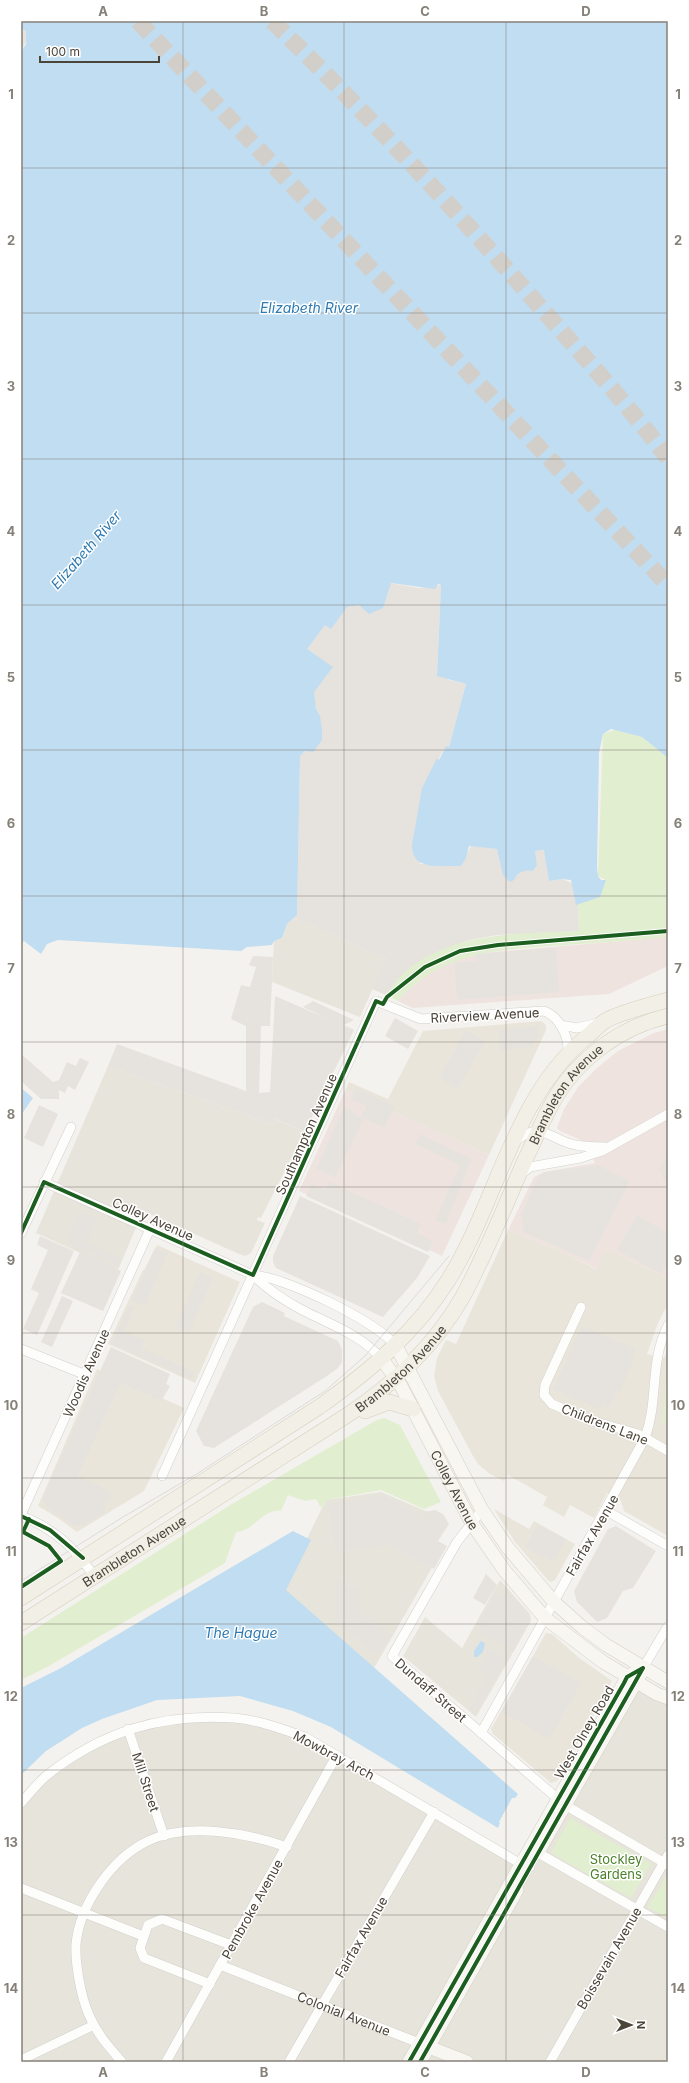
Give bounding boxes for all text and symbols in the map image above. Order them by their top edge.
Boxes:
text: A [98,3,108,19]
text: B [260,3,269,19]
text: C [420,3,430,19]
text: D [581,3,591,19]
scale bar [40,38,159,64]
text: 100 m [46,44,80,59]
text: 1 [8,86,14,102]
text: 1 [675,86,681,102]
text: 2 [7,232,15,248]
text: 2 [674,232,682,248]
water label: Elizabeth River [260,299,359,316]
text: 3 [7,378,15,394]
text: 3 [674,378,682,394]
water label: Elizabeth River [47,507,125,592]
text: 4 [7,523,16,539]
text: 4 [674,523,683,539]
text: 5 [7,669,15,685]
text: 5 [674,669,682,685]
text: 6 [7,815,15,831]
text: 6 [674,815,682,831]
text: 7 [7,960,15,976]
text: 7 [674,960,682,976]
street label: Riverview Avenue [430,1004,540,1026]
street label: Brambleton Avenue [525,1041,606,1147]
street label: Southampton Avenue [272,1071,340,1197]
text: 8 [7,1106,15,1122]
text: 8 [674,1106,682,1122]
street label: Colley Avenue [110,1194,196,1244]
text: 9 [7,1252,15,1268]
text: 9 [674,1252,682,1268]
street label: Brambleton Avenue [352,1322,449,1415]
street label: Woodis Avenue [59,1326,113,1420]
text: 10 [4,1397,18,1413]
text: 10 [671,1397,685,1413]
street label: Childrens Lane [559,1400,651,1448]
street label: Colley Avenue [427,1447,482,1533]
street label: Fairfax Avenue [562,1491,622,1579]
street label: Brambleton Avenue [79,1512,189,1590]
text: 11 [5,1543,17,1559]
text: 11 [672,1543,684,1559]
water label: The Hague [204,1624,278,1641]
street label: Dundaff Street [392,1655,470,1725]
street label: West Olney Road [551,1683,617,1781]
text: 12 [4,1688,18,1704]
text: 12 [671,1688,685,1704]
street label: Mowbray Arch [291,1727,377,1783]
street label: Mill Street [129,1750,163,1814]
text: 13 [4,1834,18,1850]
text: 13 [671,1834,685,1850]
park label: Stockley Gardens [590,1851,642,1882]
street label: Pembroke Avenue [218,1856,286,1962]
street label: Fairfax Avenue [331,1893,391,1981]
street label: Boissevain Avenue [573,1904,645,2012]
text: 14 [4,1980,18,1996]
text: 14 [671,1980,685,1996]
street label: Colonial Avenue [295,1988,393,2039]
north arrow [611,2005,651,2045]
text: N [634,2021,648,2029]
text: A [98,2064,108,2080]
text: B [260,2064,269,2080]
text: C [420,2064,430,2080]
text: D [581,2064,591,2080]

